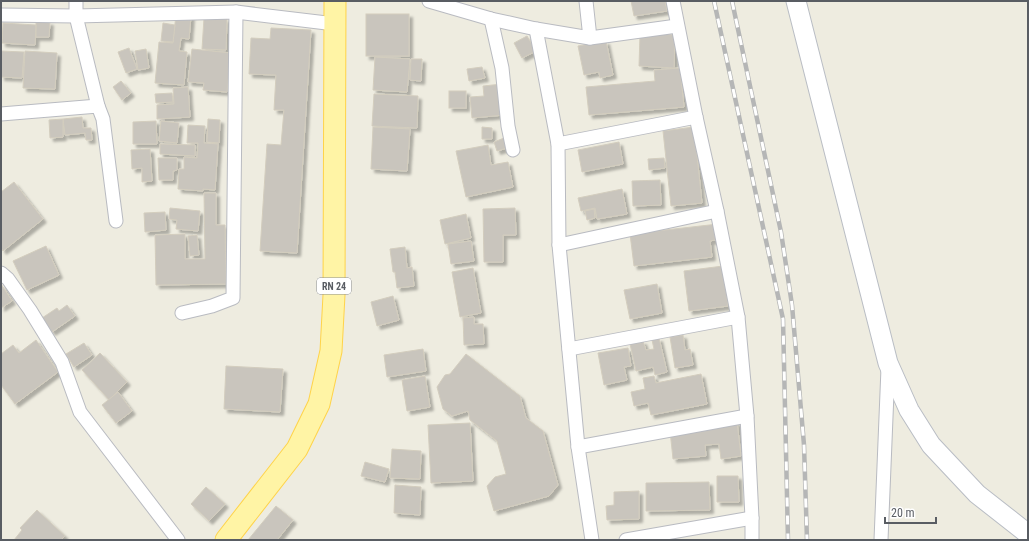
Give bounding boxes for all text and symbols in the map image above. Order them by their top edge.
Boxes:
road number: RN 24 [317,278,351,294]
scale bar [885,499,936,525]
text: 20 m [891,506,915,520]

